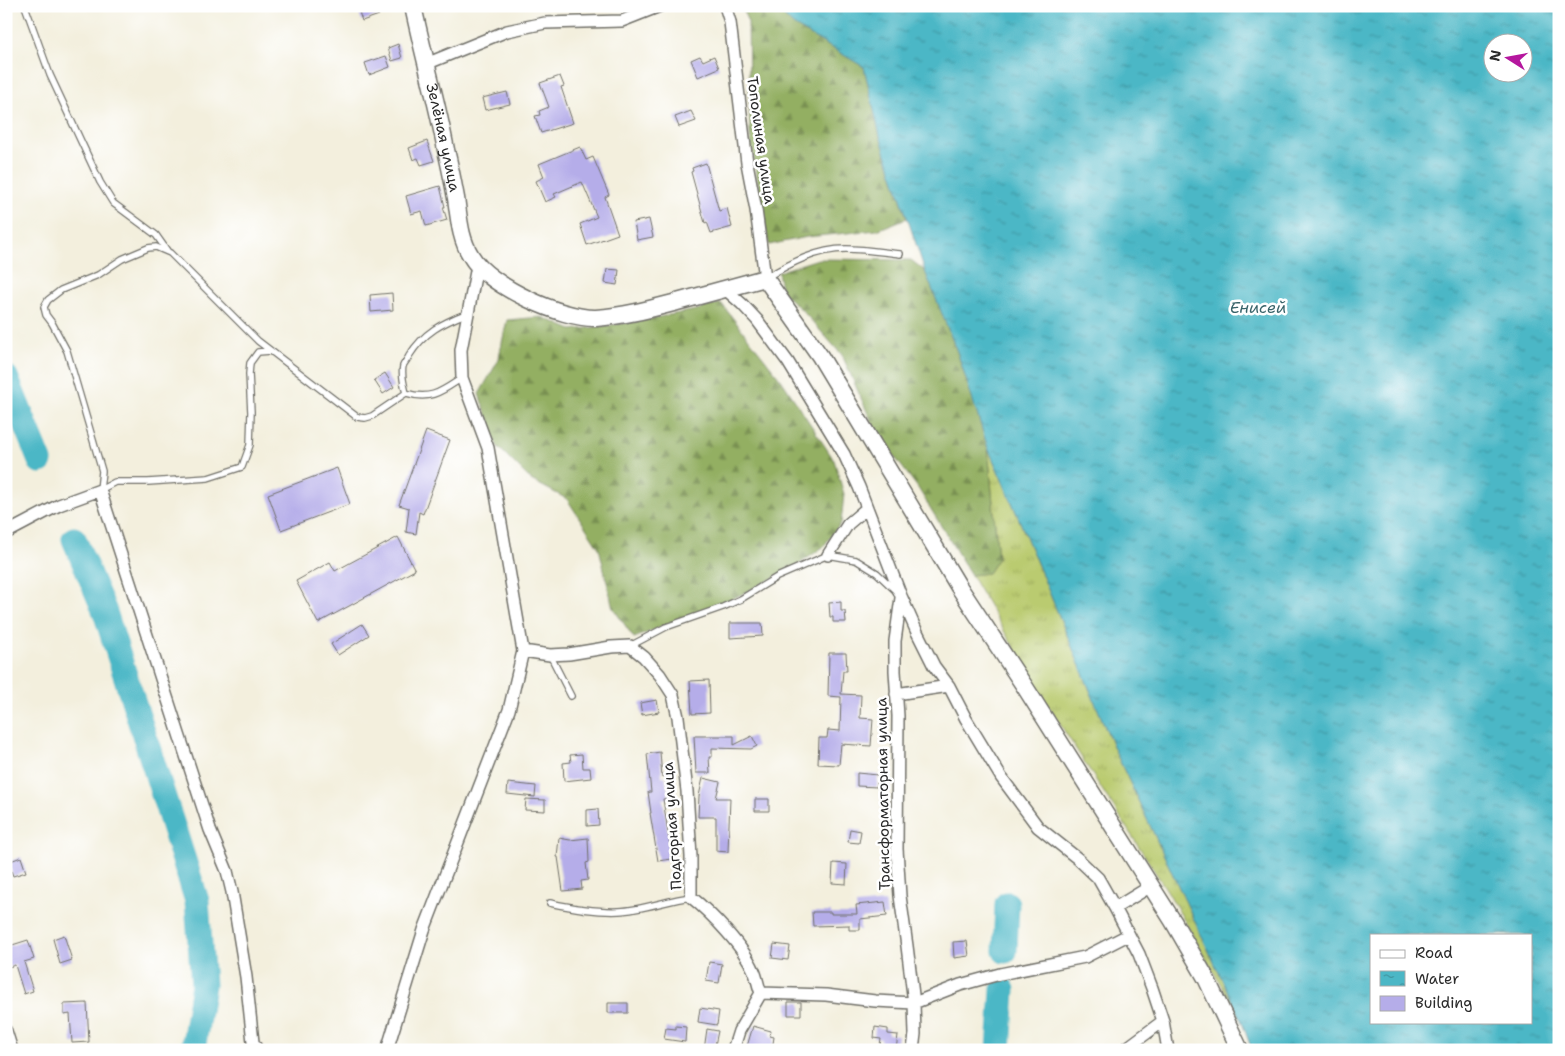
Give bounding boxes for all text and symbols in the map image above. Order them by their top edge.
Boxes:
north arrow [1482,32,1532,82]
text: N [1485,48,1505,63]
street label: Тополиная улица [742,75,780,206]
street label: Зелёная улица [421,81,465,194]
water label: Енисей [1230,297,1286,318]
street label: Трансформаторная улица [871,697,895,891]
street label: Подгорная улица [658,761,686,891]
legend [1370,934,1532,1024]
text: Road [1415,943,1453,963]
text: Water [1415,969,1459,989]
text: Building [1415,993,1472,1013]

